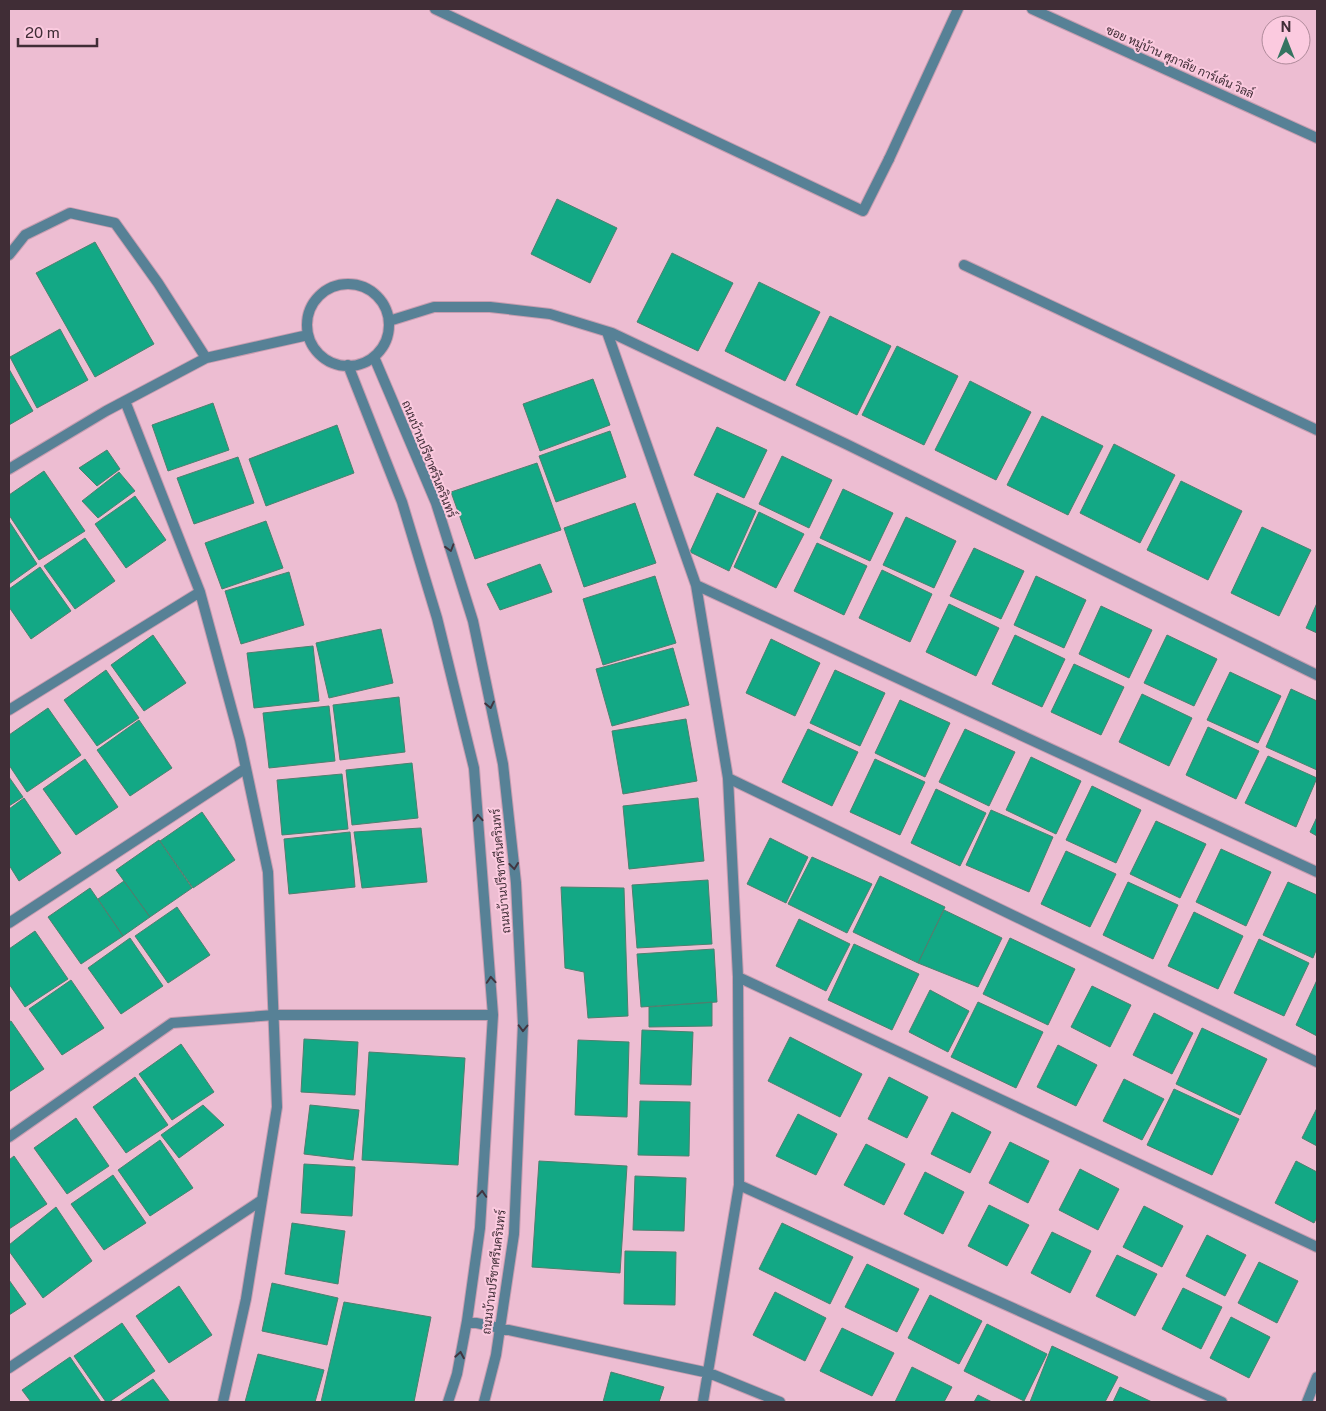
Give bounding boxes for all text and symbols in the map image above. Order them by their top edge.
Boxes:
scale bar [18,15,96,47]
north arrow [1261,15,1311,65]
text: N [1281,19,1291,35]
street label: ซอย หมู่บ้าน ศุภาลัย การ์เด้น วิลล์ [1103,22,1257,103]
text: 20 m [25,24,60,41]
street label: ถนนบ้านปรีชาศรีนครินทร์ [399,398,460,520]
one-way arrow [444,543,454,552]
one-way arrow [485,701,495,710]
street label: ถนนบ้านปรีชาศรีนครินทร์ [488,808,513,934]
one-way arrow [473,813,484,821]
one-way arrow [508,862,519,870]
one-way arrow [485,975,496,983]
one-way arrow [518,1024,528,1032]
one-way arrow [476,1190,487,1198]
street label: ถนนบ้านปรีชาศรีนครินทร์ [478,1209,509,1335]
one-way arrow [455,1351,465,1360]

